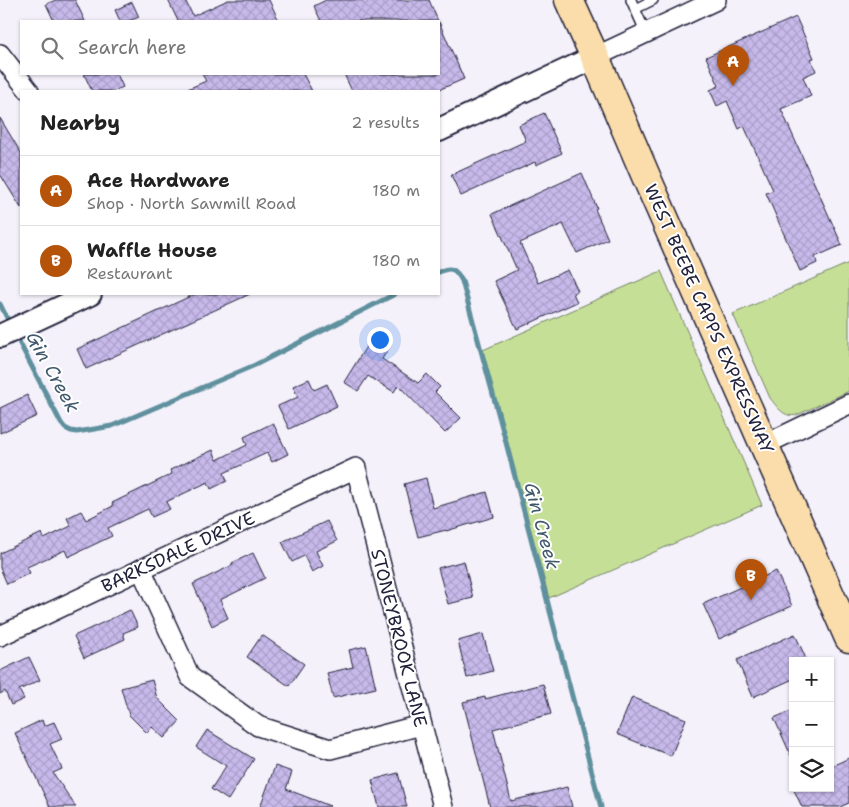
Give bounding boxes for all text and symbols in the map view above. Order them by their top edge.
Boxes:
search box [20,20,440,75]
icon: search [38,34,66,62]
text: Search here [78,35,187,60]
pin: A [717,45,749,86]
text: Nearby [40,109,120,137]
text: 2 results [351,112,420,133]
text: Ace Hardware [87,168,230,193]
text: A [50,180,62,201]
text: 180 m [372,180,420,201]
street label: WEST BEEBE CAPPS EXPRESSWAY [638,180,780,458]
text: Shop · North Sawmill Road [87,193,296,214]
text: Waffle House [87,238,217,263]
text: B [51,250,61,271]
text: 180 m [372,250,420,271]
text: Restaurant [87,263,173,284]
water label: Gin Creek [20,327,86,417]
your location [367,327,393,353]
water label: Gin Creek [518,480,566,572]
street label: BARKSDALE DRIVE [97,506,259,598]
street label: STONEYBROOK LANE [365,546,433,730]
pin: B [735,559,767,600]
map controls [789,657,834,792]
button: + [789,657,834,702]
button: − [789,702,834,747]
button: layers [789,747,834,792]

